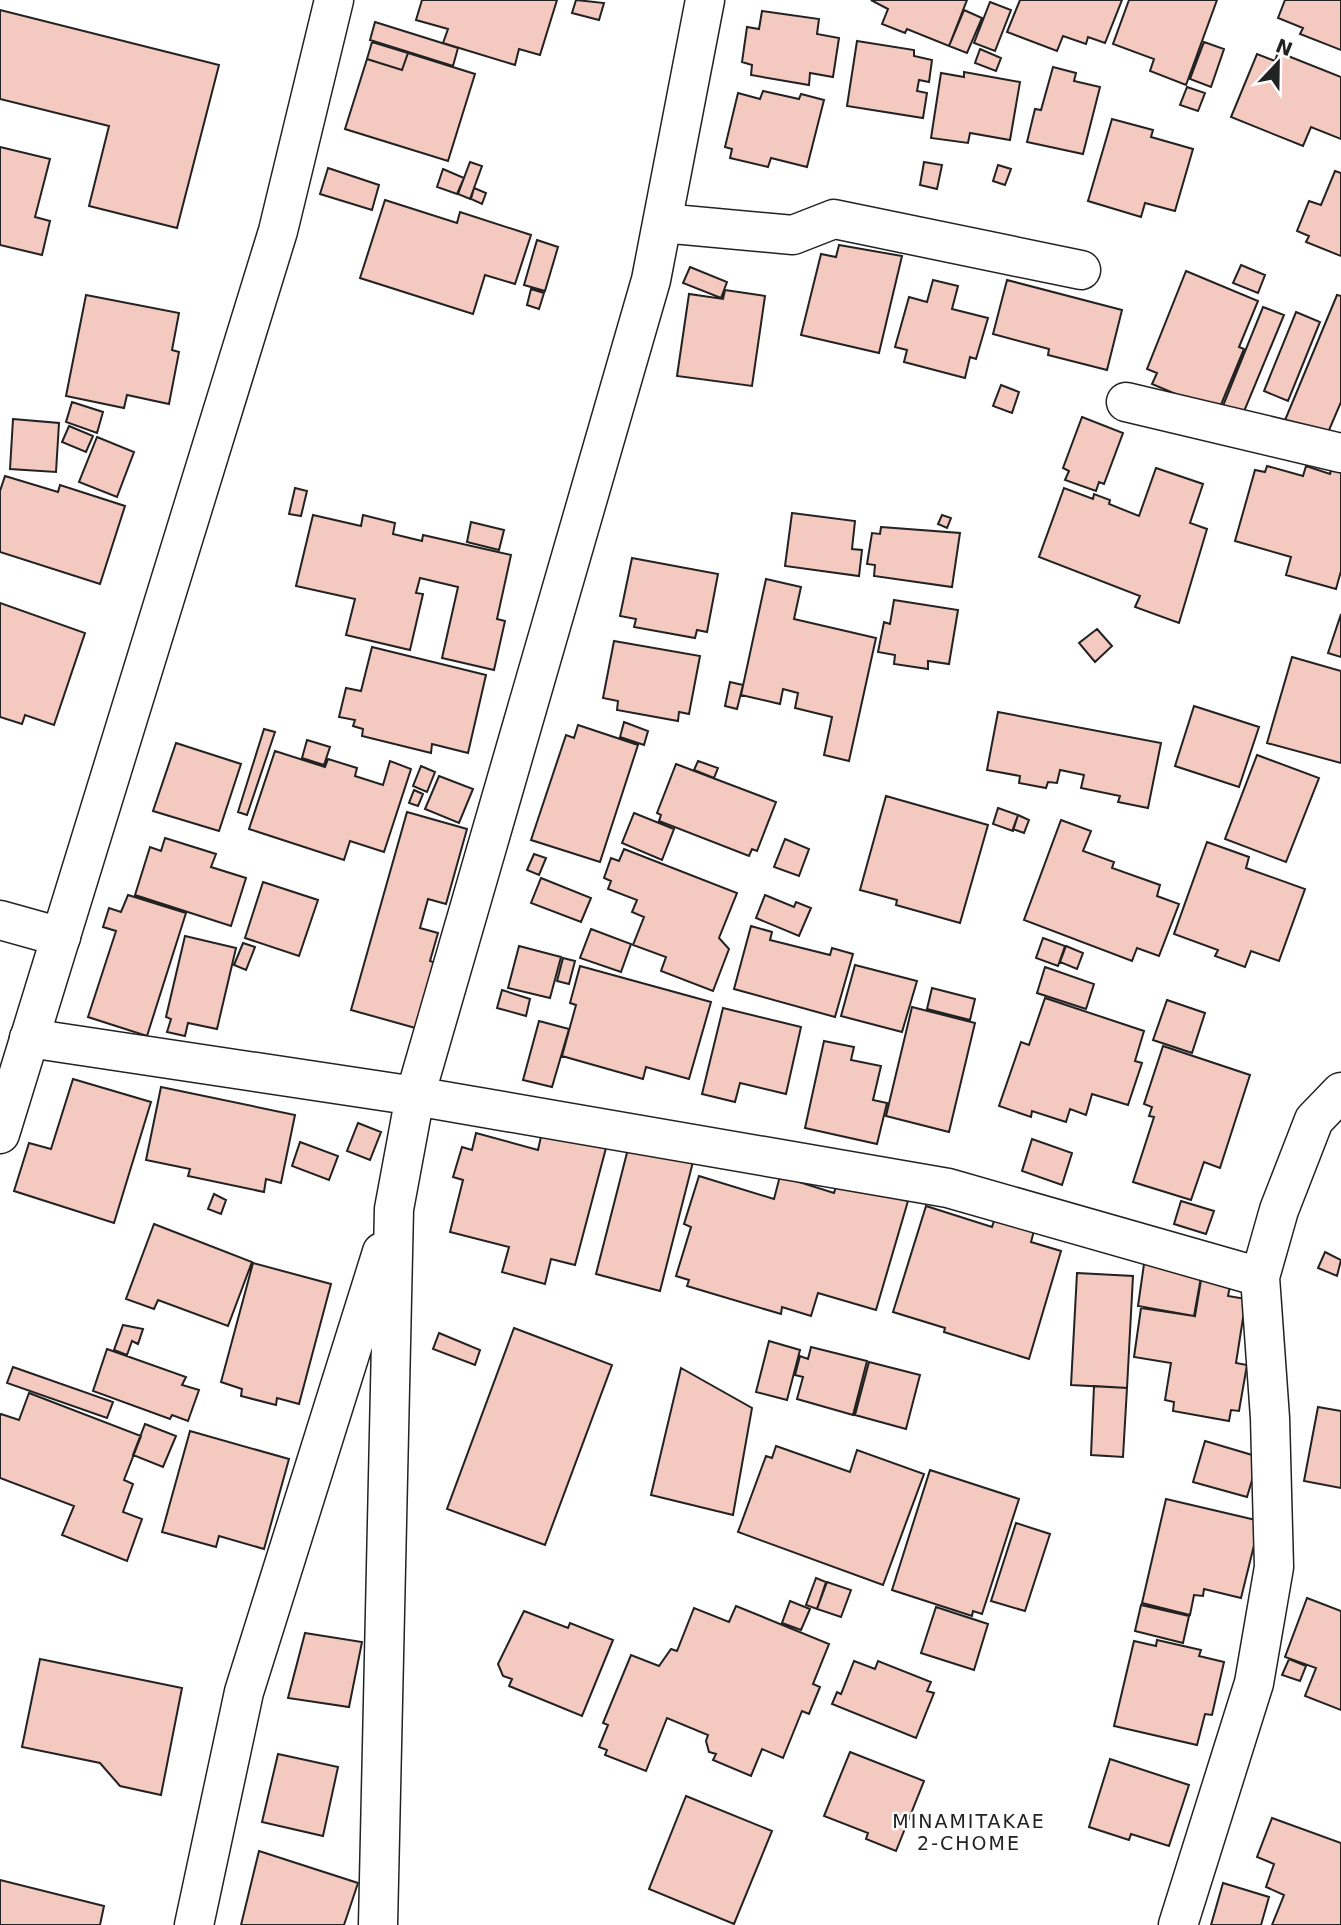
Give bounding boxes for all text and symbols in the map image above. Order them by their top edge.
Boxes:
north arrow [1243,28,1313,98]
text: N [1273,34,1296,60]
district label: MINAMITAKAE 2-CHOME [892,1810,1046,1854]

